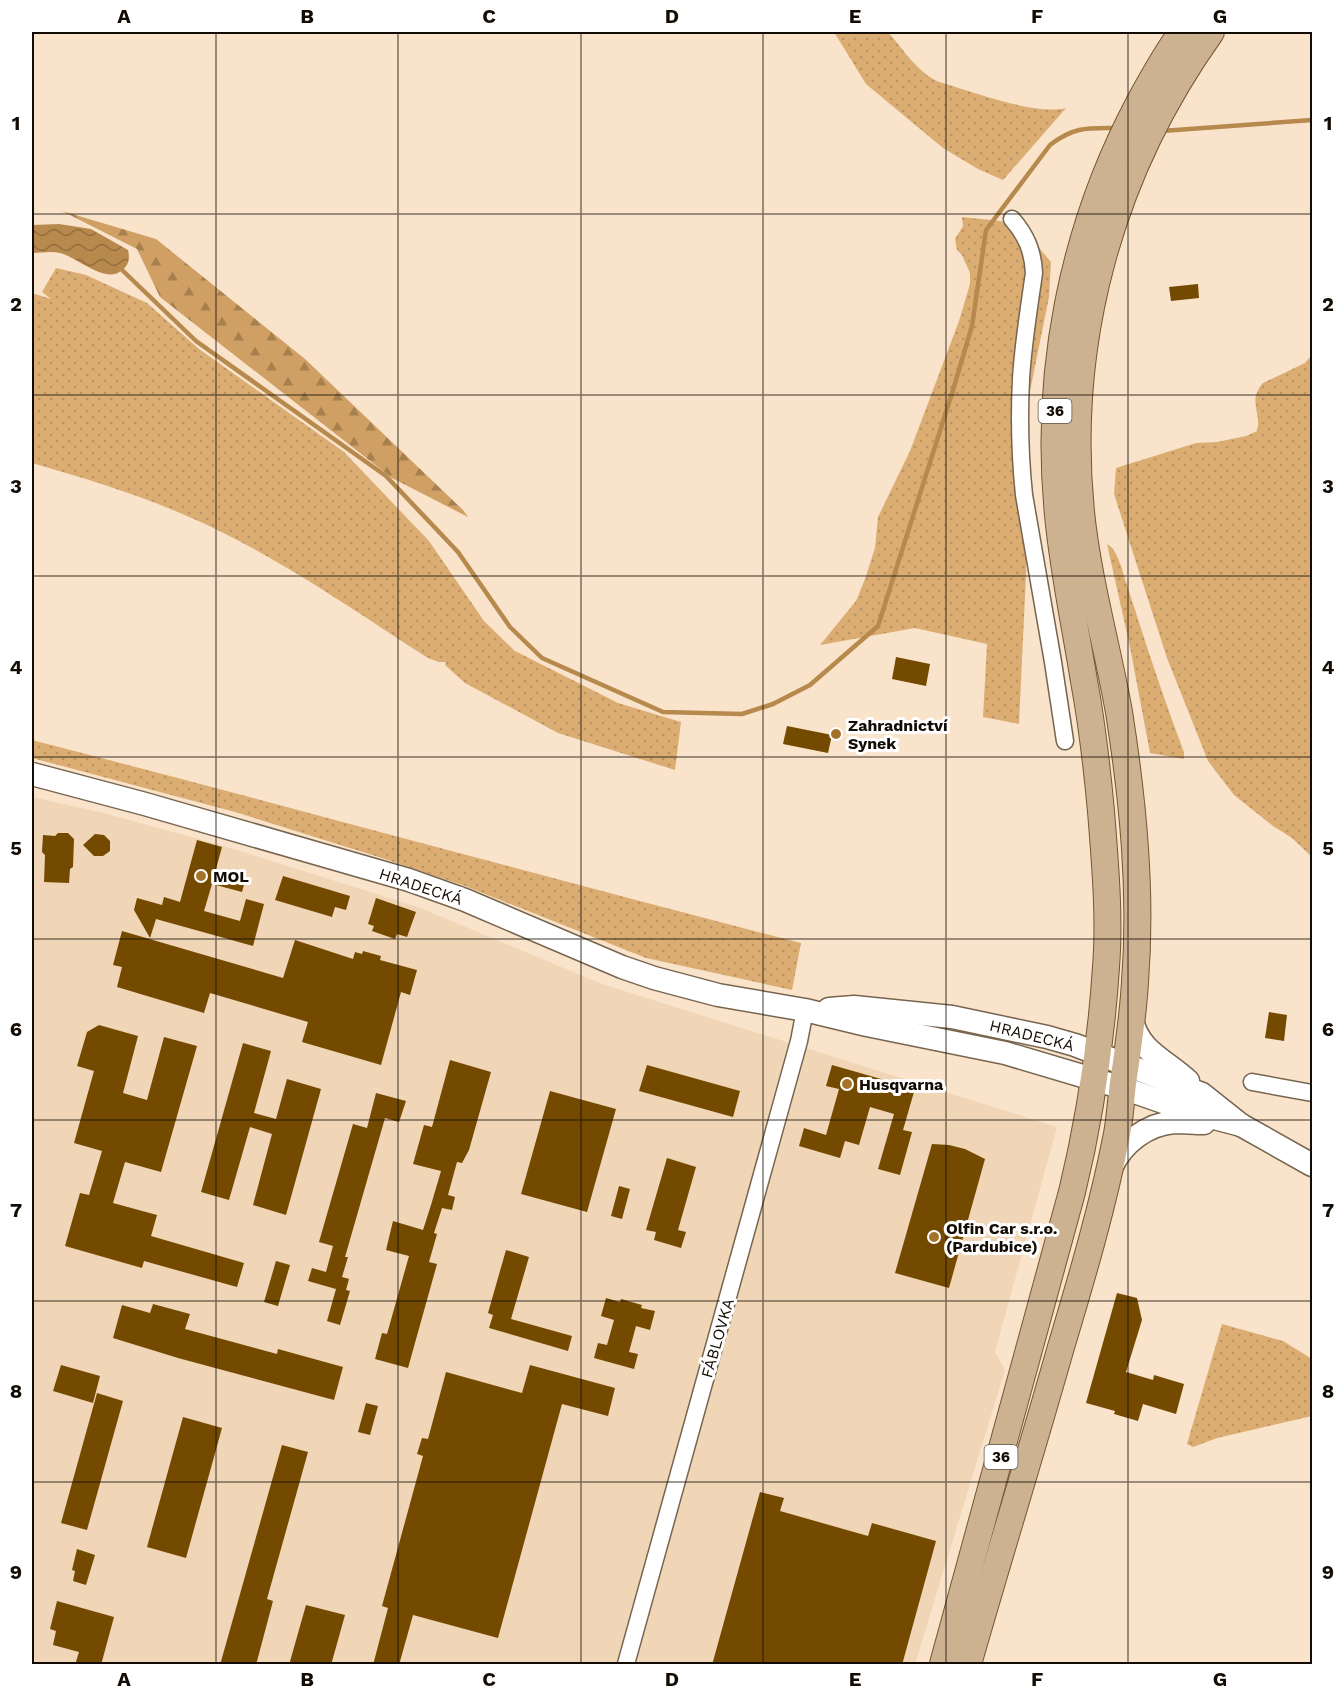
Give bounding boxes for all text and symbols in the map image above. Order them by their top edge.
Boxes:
text: A [117,4,131,28]
text: B [300,4,314,28]
text: C [482,4,496,28]
text: D [665,4,679,28]
text: E [849,4,861,28]
text: F [1031,4,1043,28]
text: G [1213,4,1227,28]
text: 1 [12,111,20,135]
text: 1 [1324,111,1332,135]
text: 2 [10,292,22,316]
text: 2 [1322,292,1334,316]
road number: 36 [1038,399,1072,423]
text: 3 [10,474,22,498]
text: 3 [1322,474,1334,498]
text: 4 [10,655,23,679]
text: 4 [1322,655,1335,679]
place label: Zahradnictví Synek [848,716,948,753]
marker: Zahradnictví Synek [829,727,843,741]
text: 5 [10,836,22,860]
text: 5 [1322,836,1334,860]
street label: HRADECKÁ [377,864,465,909]
place label: MOL [213,867,249,886]
marker: MOL [194,869,208,883]
street label: HRADECKÁ [988,1016,1077,1055]
text: 6 [10,1017,22,1041]
text: 6 [1322,1017,1334,1041]
place label: Husqvarna [859,1075,944,1094]
marker: Husqvarna [840,1077,854,1091]
text: 7 [10,1198,22,1222]
text: 7 [1322,1198,1334,1222]
place label: Olfin Car s.r.o. (Pardubice) [946,1219,1057,1256]
marker: Olfin Car s.r.o. (Pardubice) [927,1230,941,1244]
street label: FÁBLOVKA [697,1296,738,1380]
text: 8 [10,1379,22,1403]
text: 8 [1322,1379,1334,1403]
road number: 36 [984,1445,1018,1469]
text: 9 [10,1560,22,1584]
text: 9 [1322,1560,1334,1584]
text: A [117,1667,131,1691]
text: B [300,1667,314,1691]
text: C [482,1667,496,1691]
text: D [665,1667,679,1691]
text: E [849,1667,861,1691]
text: F [1031,1667,1043,1691]
text: G [1213,1667,1227,1691]

